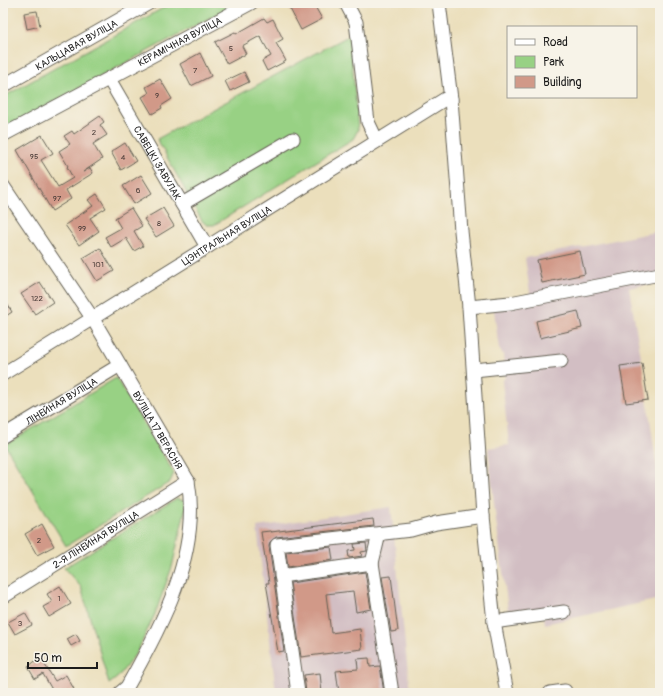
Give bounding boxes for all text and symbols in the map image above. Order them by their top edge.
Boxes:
street label: КЕРАМІЧНАЯ ВУЛІЦА [136,14,224,69]
street label: КАЛЬЦАВАЯ ВУЛІЦА [34,17,120,73]
legend [507,26,637,98]
text: Road [543,35,568,50]
house number: 5 [229,44,233,53]
text: Park [543,55,564,70]
house number: 7 [193,66,198,75]
text: Building [543,75,582,90]
house number: 9 [155,91,159,100]
street label: САВЕЦКІ ЗАВУЛАК [131,124,183,203]
house number: 2 [92,128,97,137]
house number: 95 [30,152,38,161]
house number: 4 [121,153,126,162]
house number: 6 [136,186,141,195]
house number: 97 [53,194,62,203]
street label: ЦЭНТРАЛЬНАЯ ВУЛІЦА [180,203,274,268]
house number: 8 [157,219,161,228]
house number: 99 [78,224,86,233]
house number: 101 [92,260,104,269]
house number: 122 [31,294,44,303]
street label: ЛІНЕЙНАЯ ВУЛІЦА [23,375,100,428]
street label: ВУЛІЦА 17 ВЕРАСНЯ [130,389,185,472]
street label: 2-Я ЛІНЕЙНАЯ ВУЛІЦА [51,508,141,571]
house number: 2 [37,536,42,545]
house number: 1 [57,594,61,603]
house number: 3 [18,619,23,628]
scale bar [28,644,97,670]
text: 50 m [34,651,62,666]

